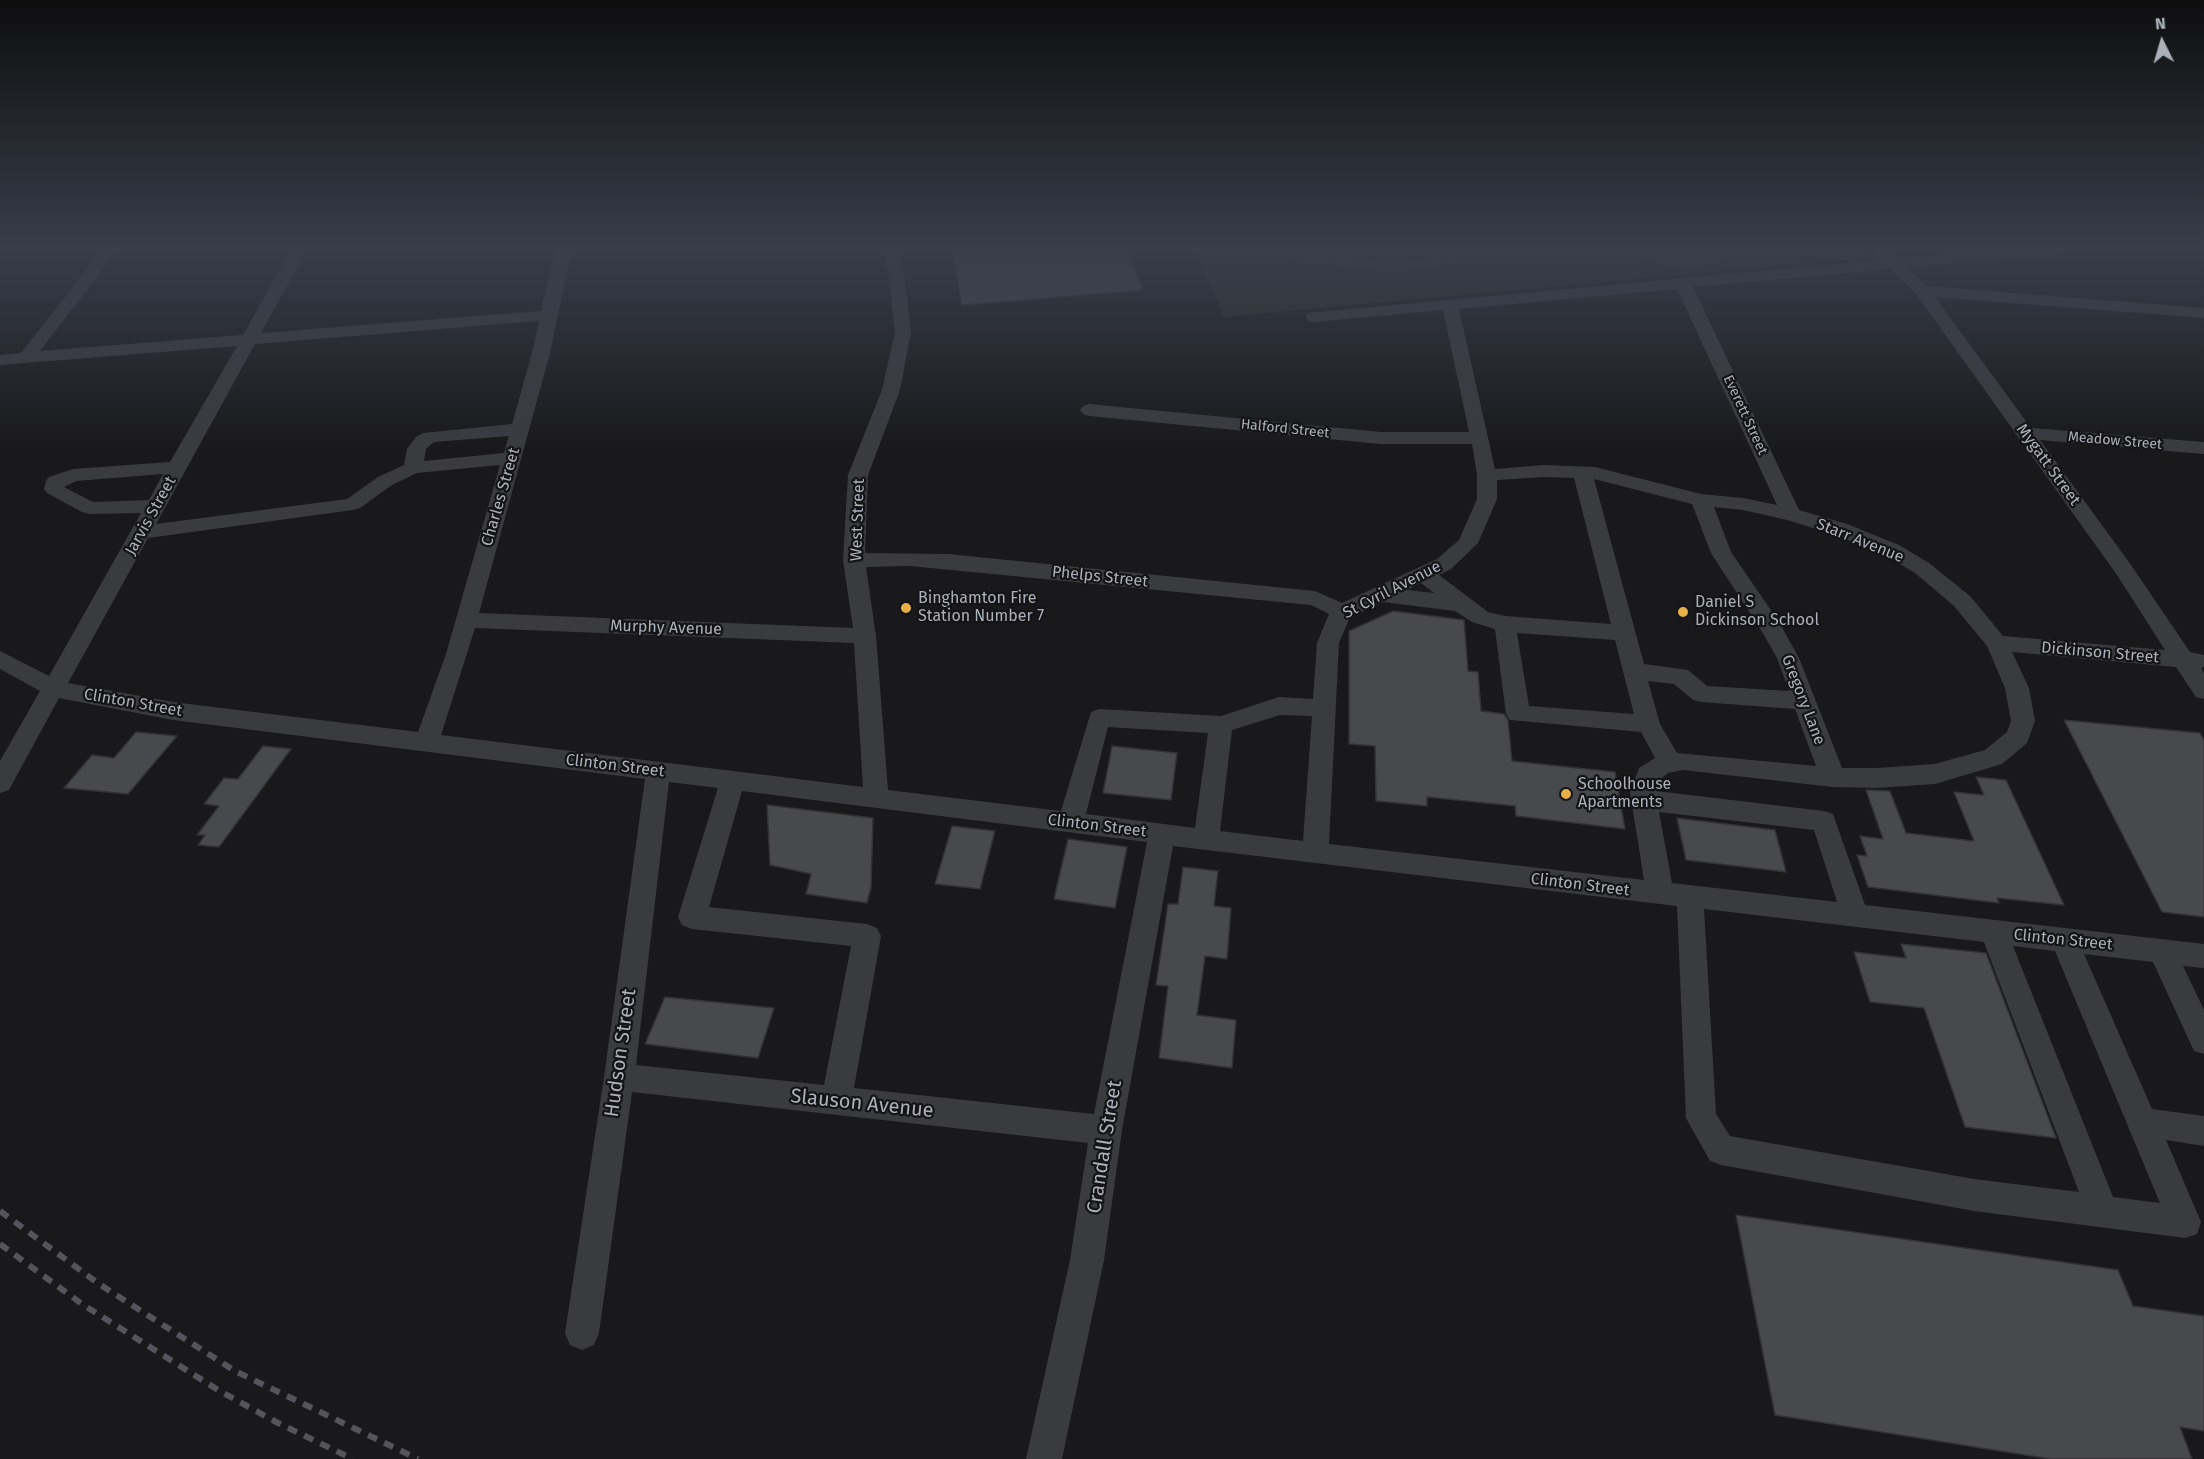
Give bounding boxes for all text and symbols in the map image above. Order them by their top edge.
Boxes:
north arrow [2132,12,2192,72]
text: N [2154,14,2166,33]
street label: Everett Street [1719,372,1771,458]
street label: Halford Street [1240,416,1330,442]
street label: Mygatt Street [2012,420,2084,510]
street label: Meadow Street [2067,429,2163,453]
street label: Charles Street [478,446,524,548]
street label: Jarvis Street [121,473,181,559]
street label: West Street [847,478,869,562]
street label: Starr Avenue [1813,515,1907,567]
street label: St Cyril Avenue [1340,557,1444,623]
street label: Phelps Street [1051,562,1149,592]
place label: Binghamton Fire Station Number 7 [918,589,1044,627]
place label: Daniel S Dickinson School [1695,593,1819,631]
marker: Binghamton Fire Station Number 7 [899,601,913,615]
marker: Daniel S Dickinson School [1676,605,1690,619]
street label: Murphy Avenue [610,616,722,640]
street label: Dickinson Street [2040,638,2160,668]
street label: Gregory Lane [1777,652,1829,748]
street label: Clinton Street [82,685,184,721]
street label: Clinton Street [565,750,665,782]
place label: Schoolhouse Apartments [1578,775,1671,813]
marker: Schoolhouse Apartments [1559,787,1573,801]
street label: Clinton Street [1047,810,1147,842]
street label: Clinton Street [1530,869,1630,901]
street label: Clinton Street [2013,925,2113,955]
street label: Hudson Street [600,987,642,1119]
street label: Crandall Street [1083,1079,1127,1215]
street label: Slauson Avenue [789,1085,935,1123]

